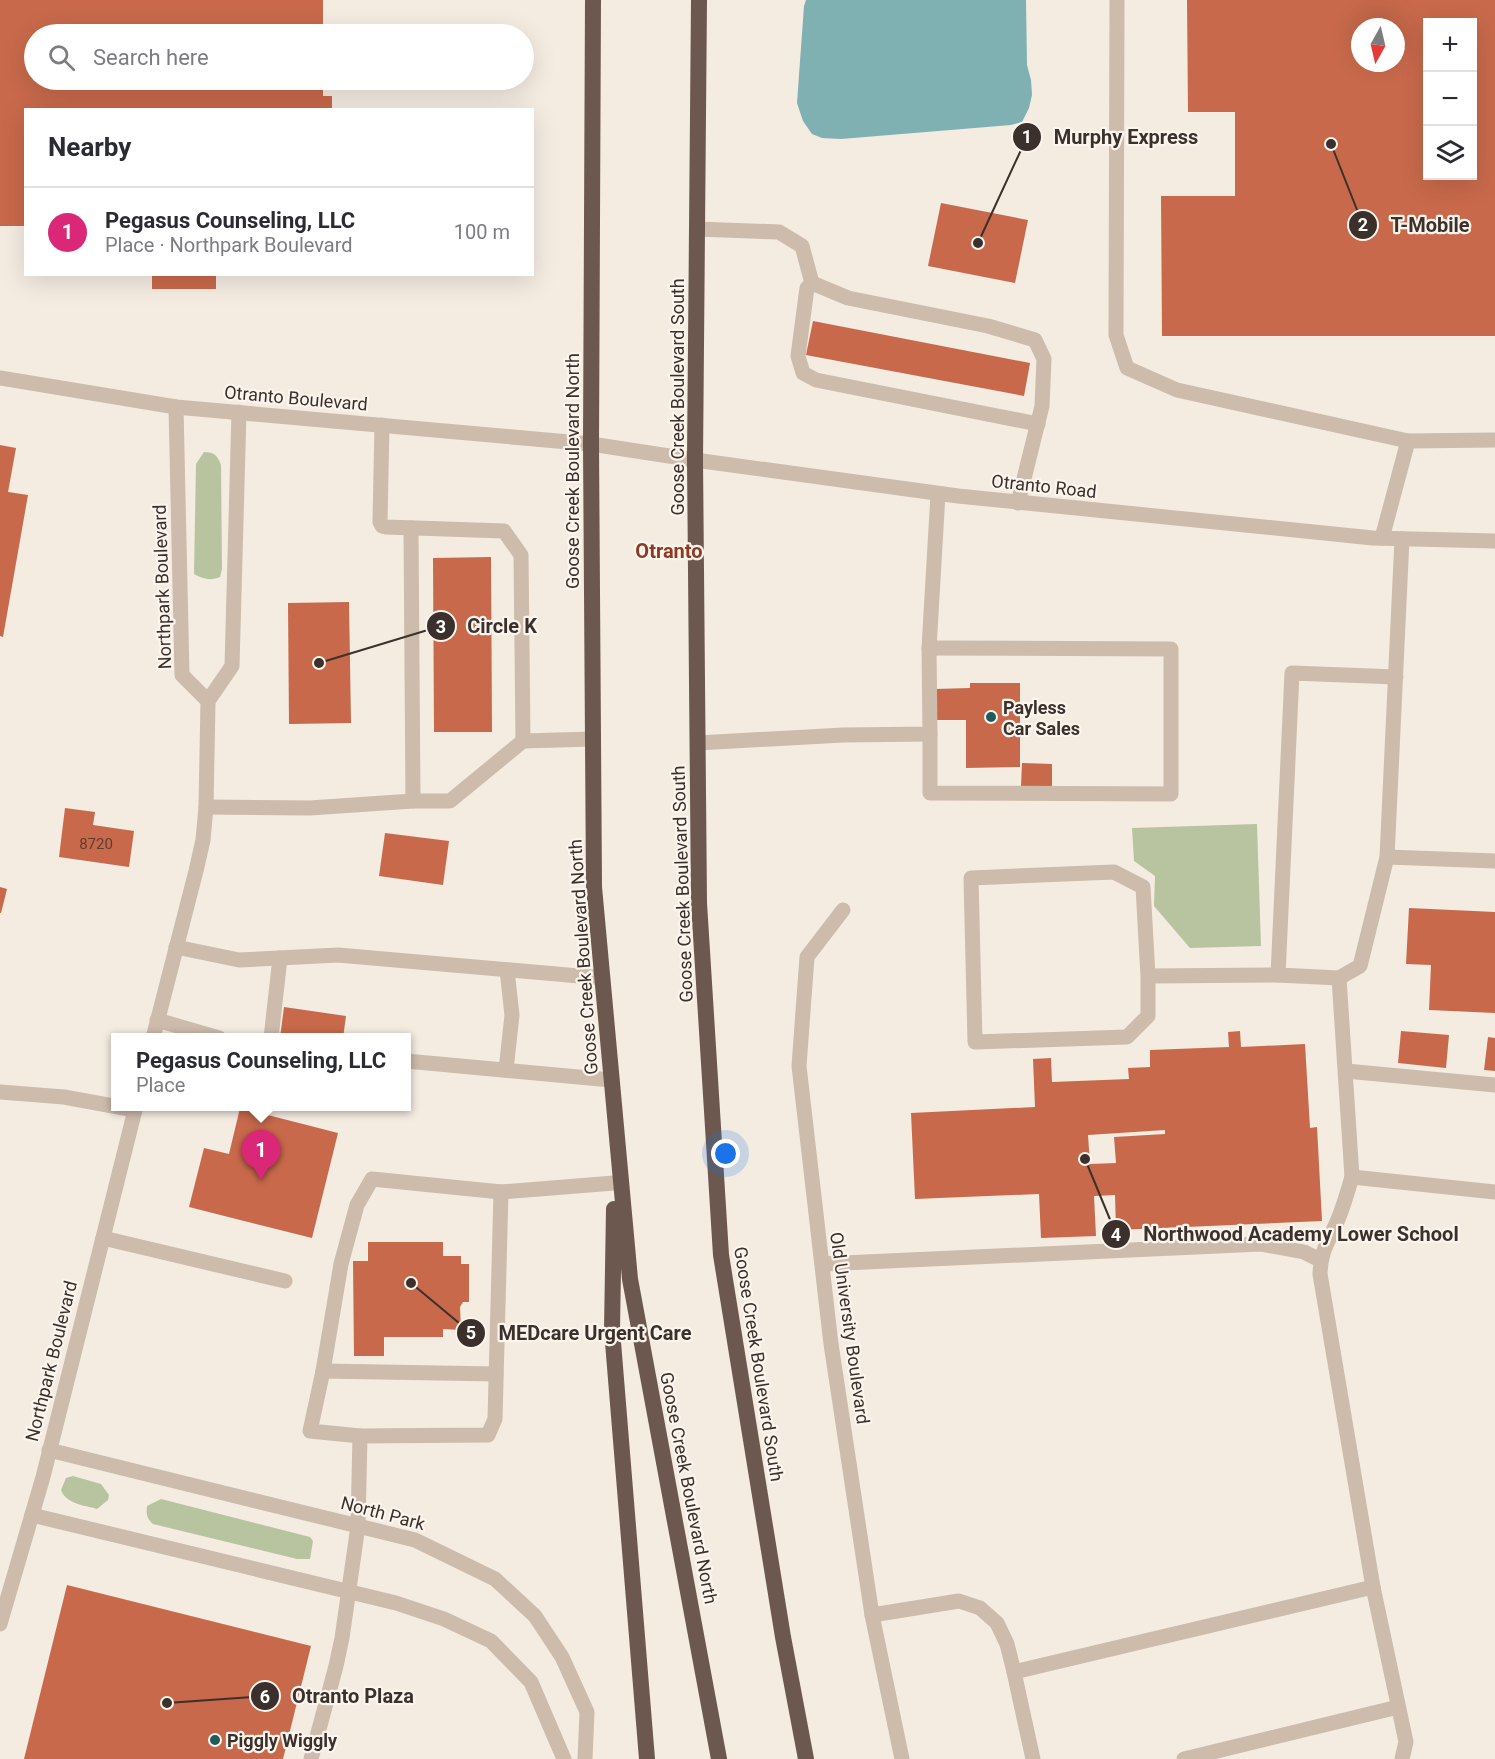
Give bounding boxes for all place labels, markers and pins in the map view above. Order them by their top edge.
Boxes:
callout: Murphy Express [1012,118,1210,156]
callout: T-Mobile [1348,206,1481,244]
callout: Circle K [426,607,549,645]
place label: Payless Car Sales [1003,697,1080,739]
marker: Payless Car Sales [984,710,998,724]
pin: 1 [242,1130,280,1180]
callout: Northwood Academy Lower School [1101,1215,1471,1253]
callout: MEDcare Urgent Care [456,1314,703,1352]
callout: Otranto Plaza [250,1677,426,1715]
place label: Piggly Wiggly [227,1730,338,1751]
marker: Piggly Wiggly [208,1733,222,1747]

